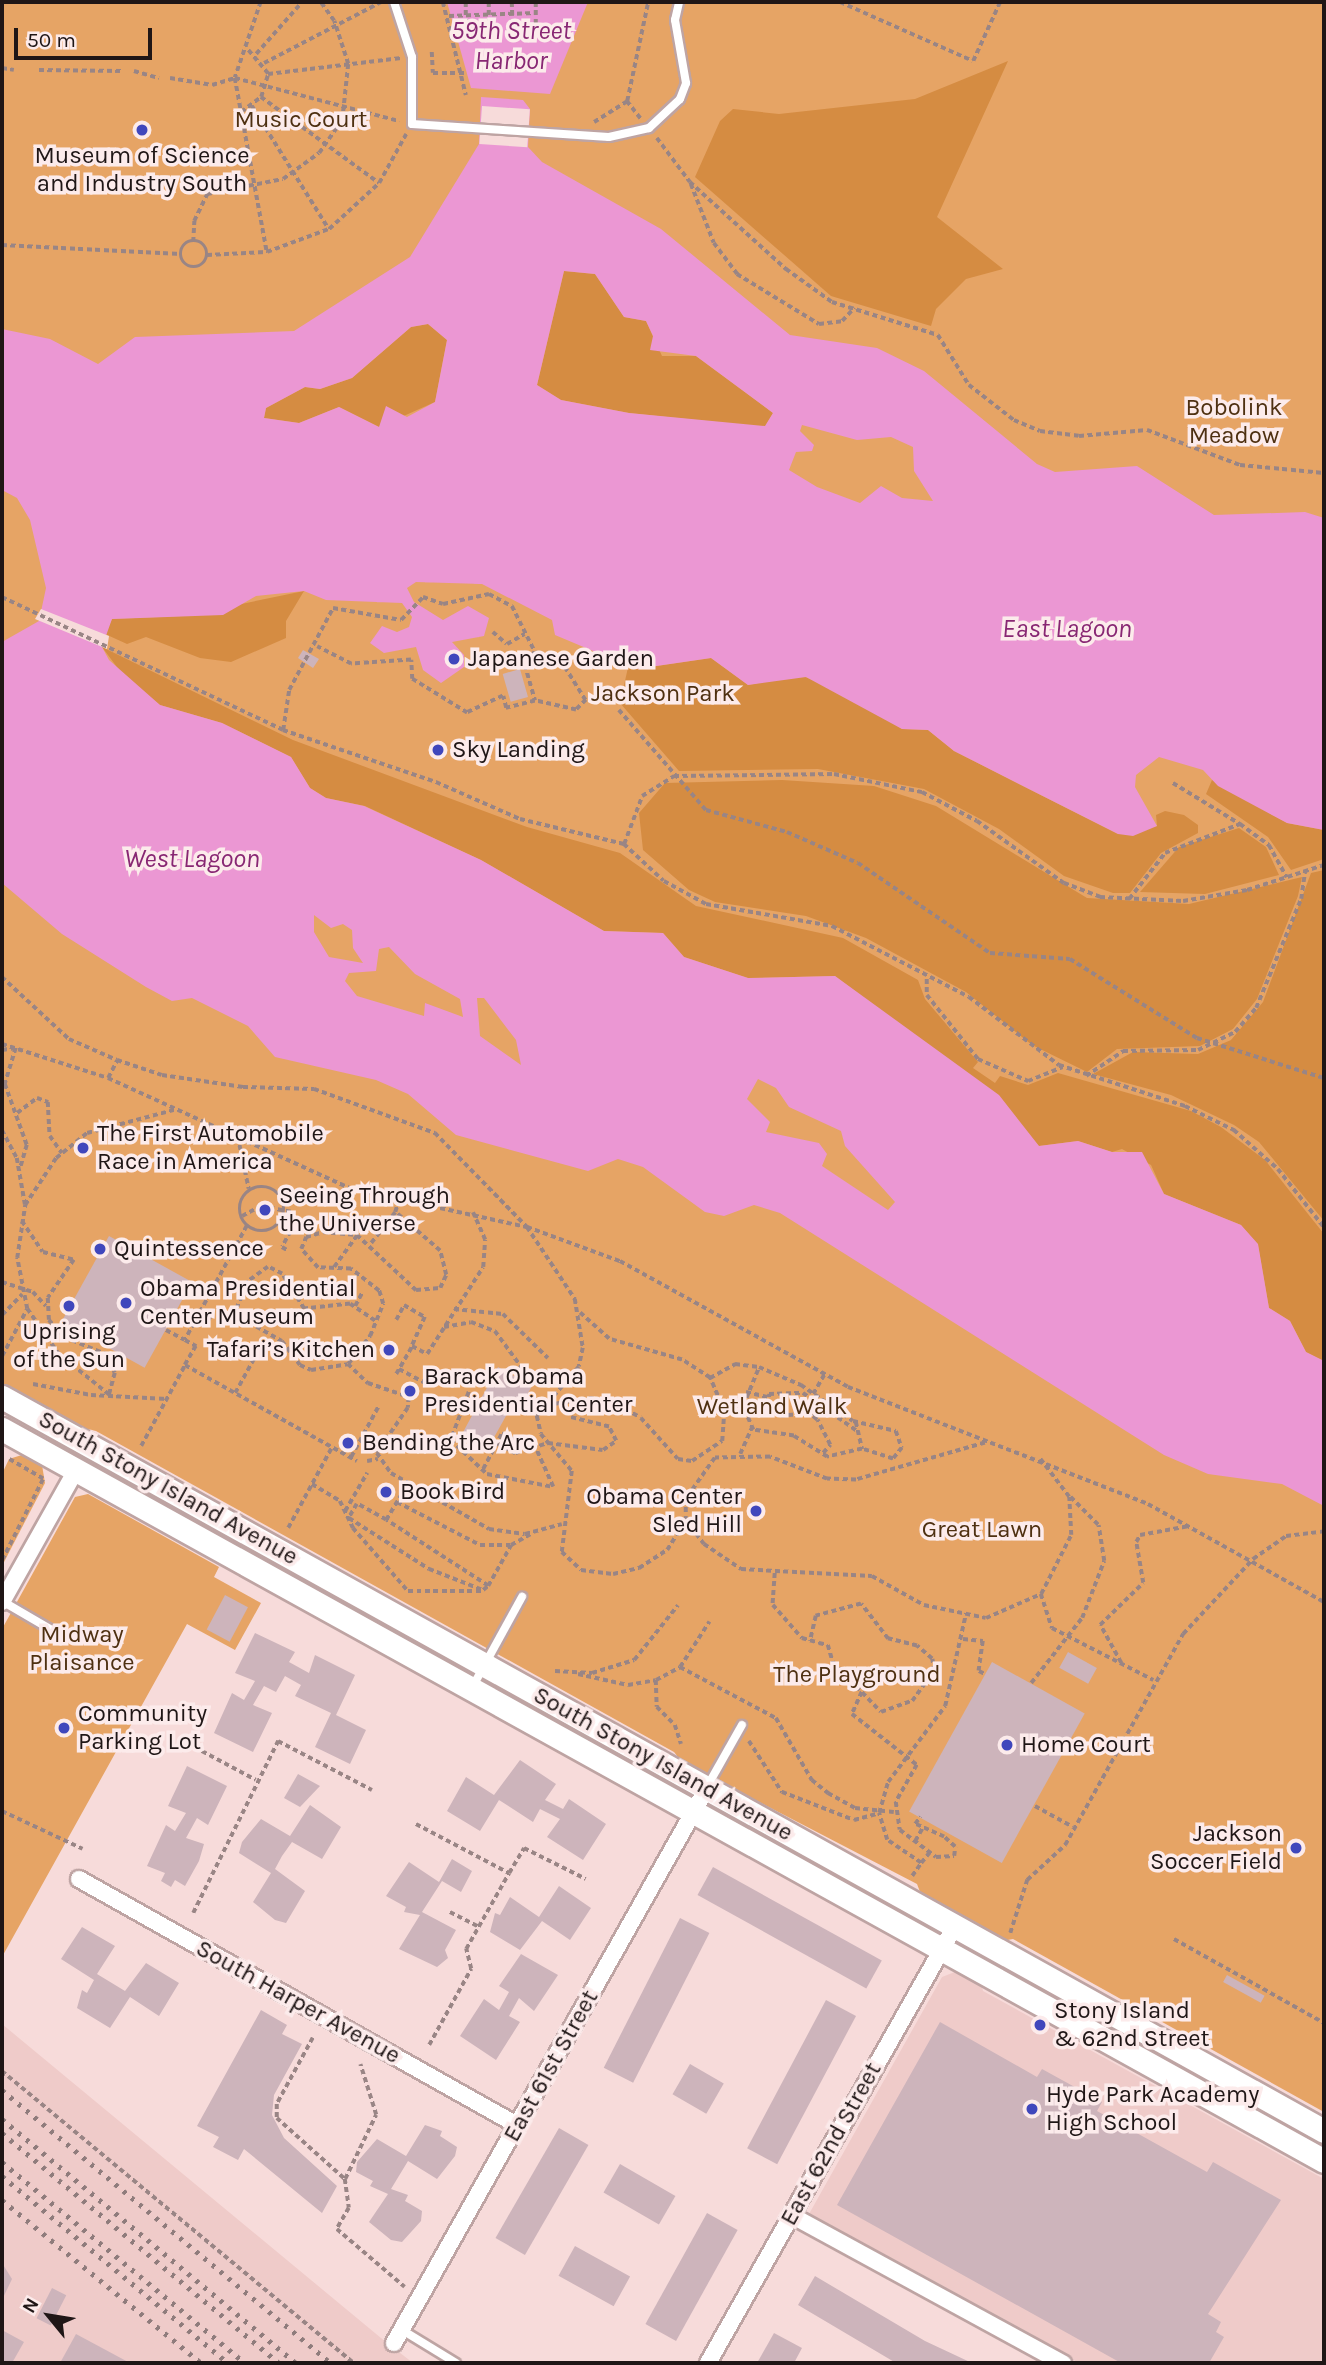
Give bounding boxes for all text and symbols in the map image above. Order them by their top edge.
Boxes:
scale bar [18,14,156,58]
water label: 59th Street Harbor [451,15,571,76]
text: 50 m [27,28,76,52]
park label: Music Court [235,106,367,134]
marker: Museum of Science and Industry South [134,122,150,138]
place label: Museum of Science and Industry South [34,142,250,198]
park label: Bobolink Meadow [1185,394,1283,450]
water label: East Lagoon [1002,613,1132,645]
place label: Japanese Garden [468,645,654,673]
marker: Japanese Garden [446,651,462,667]
park label: Jackson Park [591,680,735,708]
place label: Sky Landing [452,736,585,764]
marker: Sky Landing [430,742,446,758]
water label: West Lagoon [124,843,260,875]
place label: The First Automobile Race in America [97,1120,324,1176]
marker: The First Automobile Race in America [75,1140,91,1156]
place label: Seeing Through the Universe [279,1182,450,1238]
marker: Seeing Through the Universe [257,1202,273,1218]
place label: Quintessence [114,1235,264,1263]
marker: Quintessence [92,1241,108,1257]
place label: Obama Presidential Center Museum [140,1275,355,1331]
marker: Obama Presidential Center Museum [118,1295,134,1311]
marker: Uprising of the Sun [61,1298,77,1314]
place label: Uprising of the Sun [13,1318,125,1374]
place label: Tafari’s Kitchen [207,1336,375,1364]
marker: Tafari’s Kitchen [381,1342,397,1358]
place label: Barack Obama Presidential Center [424,1363,632,1419]
marker: Barack Obama Presidential Center [402,1383,418,1399]
park label: Wetland Walk [697,1393,847,1421]
street label: South Stony Island Avenue [33,1405,303,1571]
place label: Bending the Arc [362,1429,535,1457]
marker: Bending the Arc [340,1435,356,1451]
place label: Book Bird [400,1478,505,1506]
place label: Obama Center Sled Hill [586,1483,742,1539]
marker: Book Bird [378,1484,394,1500]
marker: Obama Center Sled Hill [748,1503,764,1519]
park label: Great Lawn [922,1516,1042,1544]
park label: Midway Plaisance [29,1621,135,1677]
park label: The Playground [773,1661,941,1689]
street label: South Stony Island Avenue [528,1681,798,1847]
place label: Community Parking Lot [78,1700,207,1756]
marker: Community Parking Lot [56,1720,72,1736]
place label: Home Court [1021,1731,1151,1759]
marker: Home Court [999,1737,1015,1753]
place label: Jackson Soccer Field [1150,1820,1282,1876]
marker: Jackson Soccer Field [1288,1840,1304,1856]
street label: South Harper Avenue [191,1934,405,2070]
street label: East 61st Street [497,1985,605,2147]
place label: Stony Island & 62nd Street [1054,1997,1210,2053]
marker: Stony Island & 62nd Street [1032,2017,1048,2033]
street label: East 62nd Street [774,2057,888,2231]
place label: Hyde Park Academy High School [1046,2081,1259,2137]
marker: Hyde Park Academy High School [1024,2101,1040,2117]
north arrow [14,2281,84,2351]
text: N [18,2294,44,2317]

